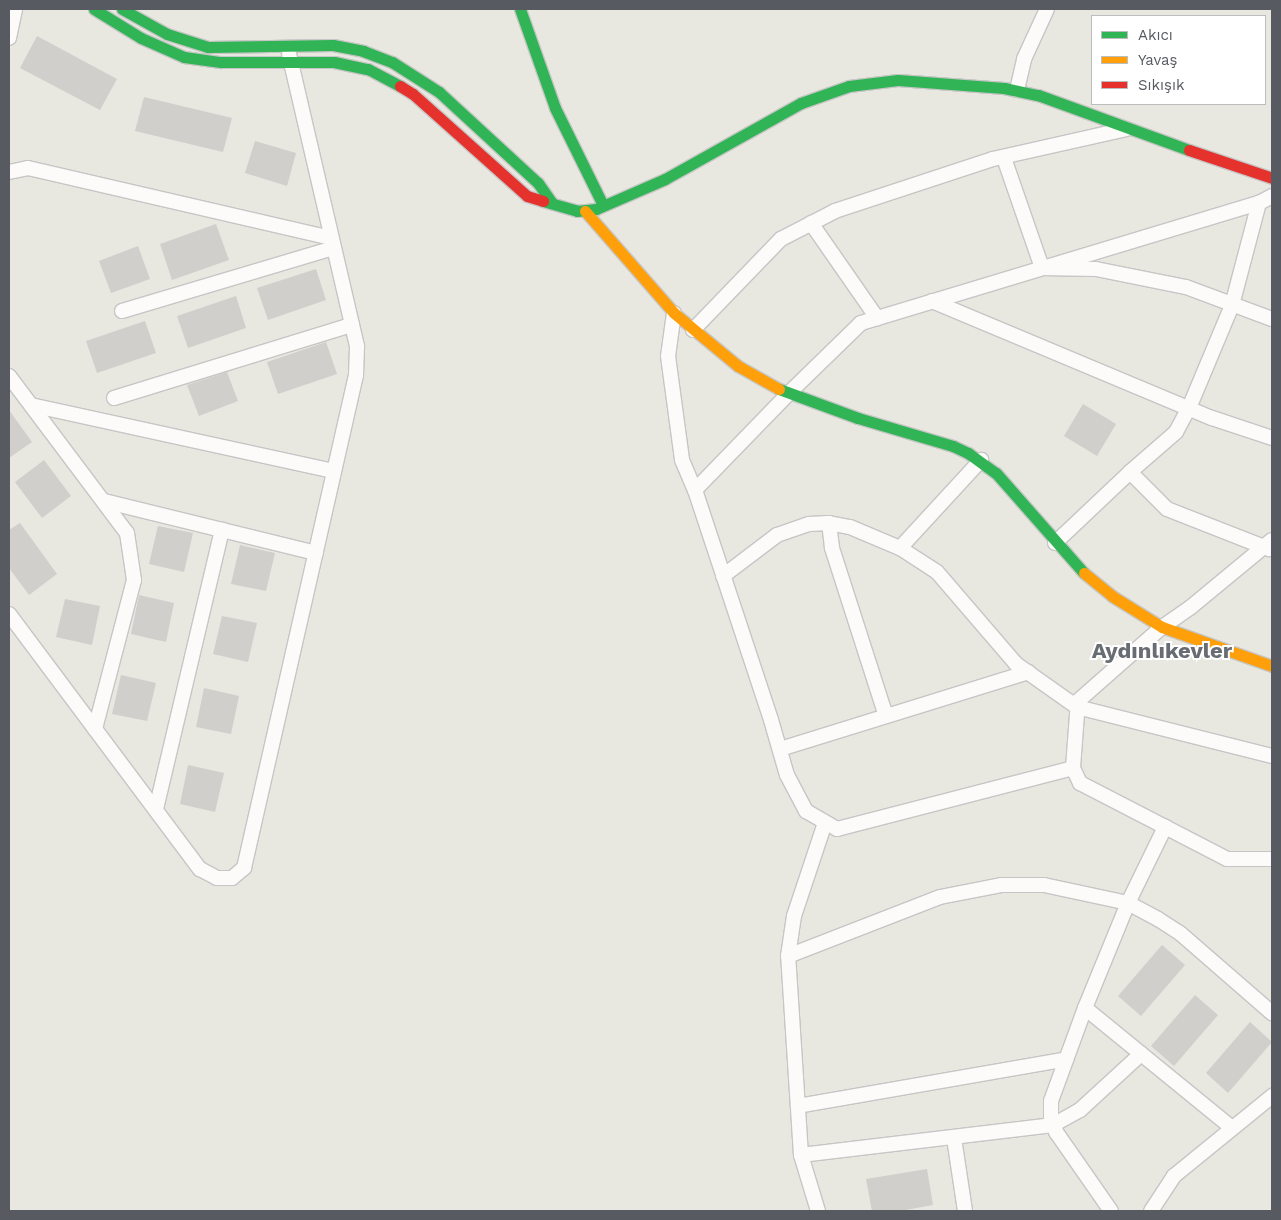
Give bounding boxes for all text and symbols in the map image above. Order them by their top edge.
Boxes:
legend [1091,15,1266,105]
text: Akıcı [1138,26,1173,44]
text: Yavaş [1138,51,1178,69]
text: Sıkışık [1138,76,1184,94]
district label: Aydınlıkevler [1092,638,1232,664]

